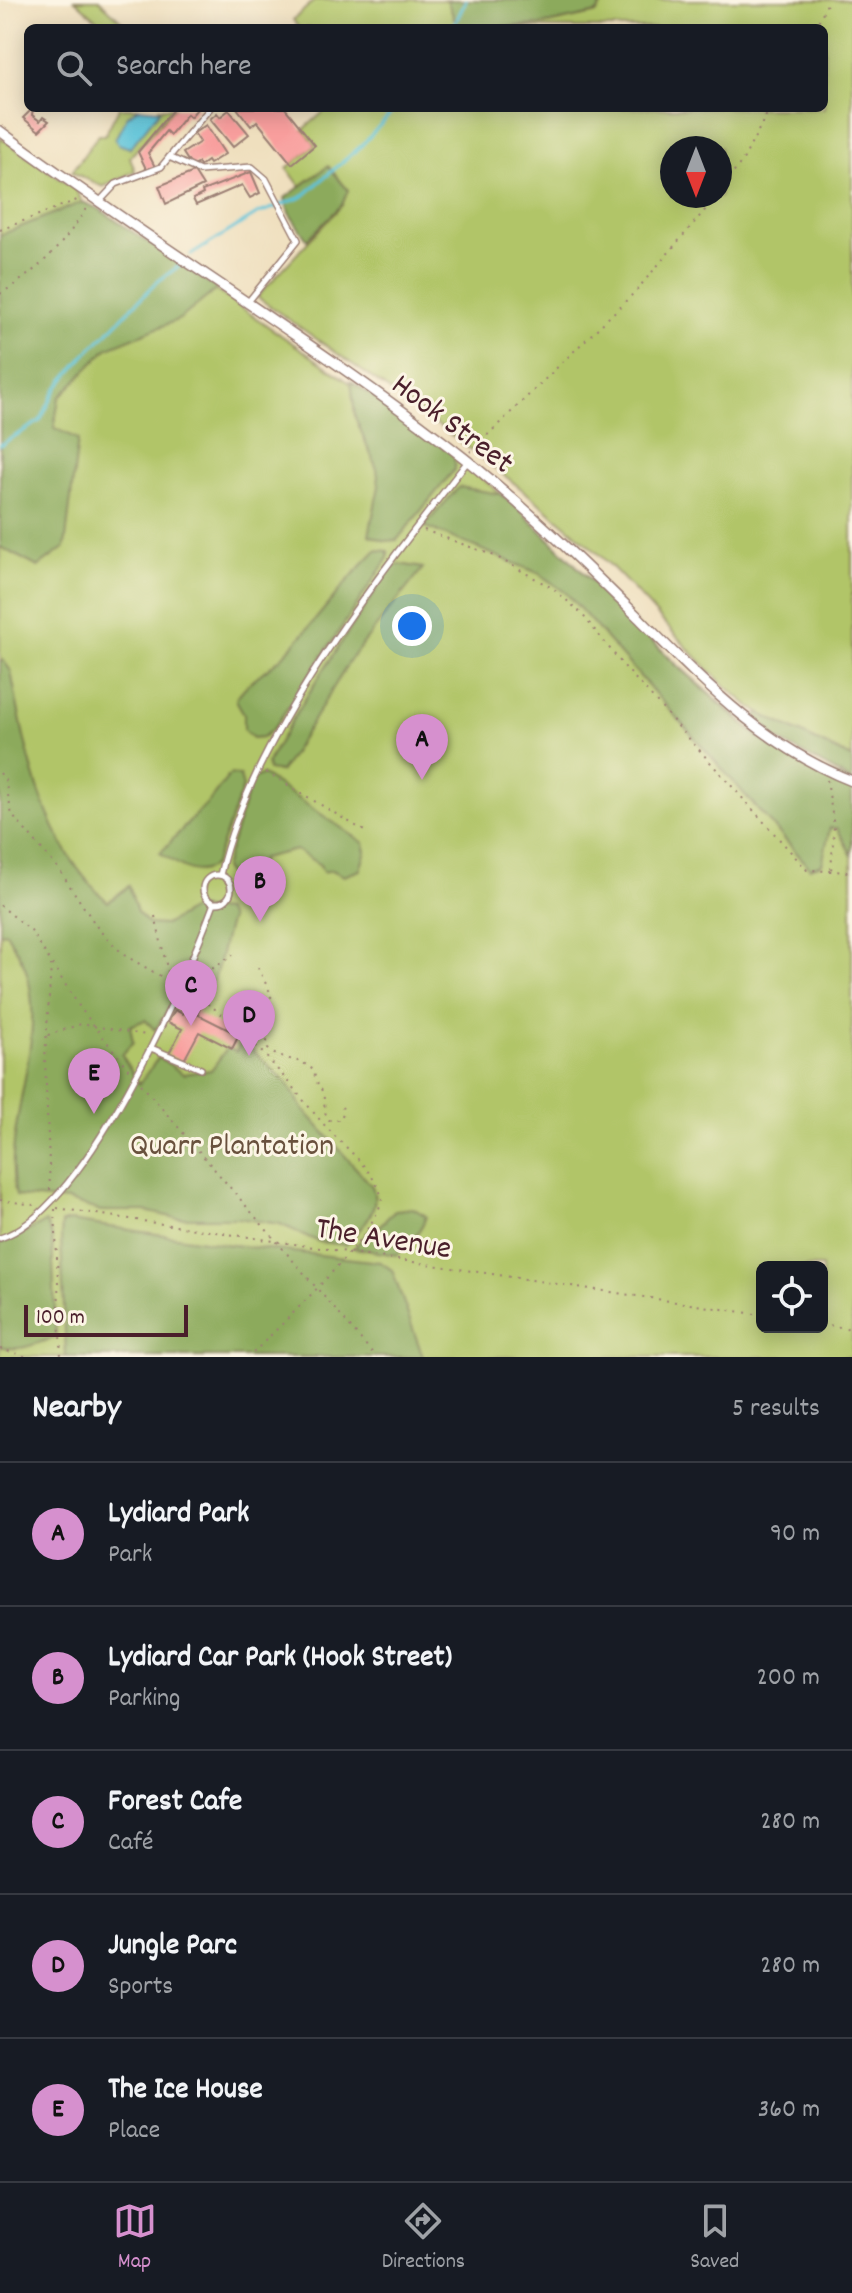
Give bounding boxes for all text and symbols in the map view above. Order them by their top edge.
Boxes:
search box [24,24,828,112]
icon: search [52,46,96,90]
text: Search here [116,47,252,90]
north arrow [660,136,732,208]
street label: Hook Street [380,365,522,488]
your location [392,606,432,646]
pin: A [396,714,448,780]
pin: B [234,856,286,922]
pin: C [165,960,217,1026]
pin: D [223,990,275,1056]
pin: E [68,1048,120,1114]
park label: Quarr Plantation [130,1125,334,1171]
street label: The Avenue [312,1208,454,1274]
map controls [756,1261,828,1333]
button: locate [756,1261,828,1333]
scale bar [24,1301,188,1337]
text: 100 m [36,1303,85,1334]
text: Nearby [32,1385,121,1434]
text: 5 results [732,1391,820,1428]
text: Lydiard Park [108,1494,249,1537]
text: A [51,1516,65,1553]
text: 90 m [770,1516,820,1553]
text: Park [108,1537,152,1574]
text: Lydiard Car Park (Hook Street) [108,1638,452,1681]
text: B [52,1660,64,1697]
text: 200 m [756,1660,820,1697]
text: Parking [108,1681,180,1718]
text: Forest Cafe [108,1782,242,1825]
text: C [52,1804,64,1841]
text: 280 m [760,1804,820,1841]
text: Café [108,1825,153,1862]
text: Jungle Parc [108,1926,237,1969]
text: D [51,1948,65,1985]
text: 280 m [760,1948,820,1985]
text: Sports [108,1969,173,2006]
text: The Ice House [108,2070,263,2113]
text: E [52,2092,64,2129]
text: 360 m [758,2092,820,2129]
text: Place [108,2113,160,2150]
tab: Map [113,2199,157,2278]
tab: Directions [382,2199,465,2278]
tab: Saved [690,2199,739,2278]

